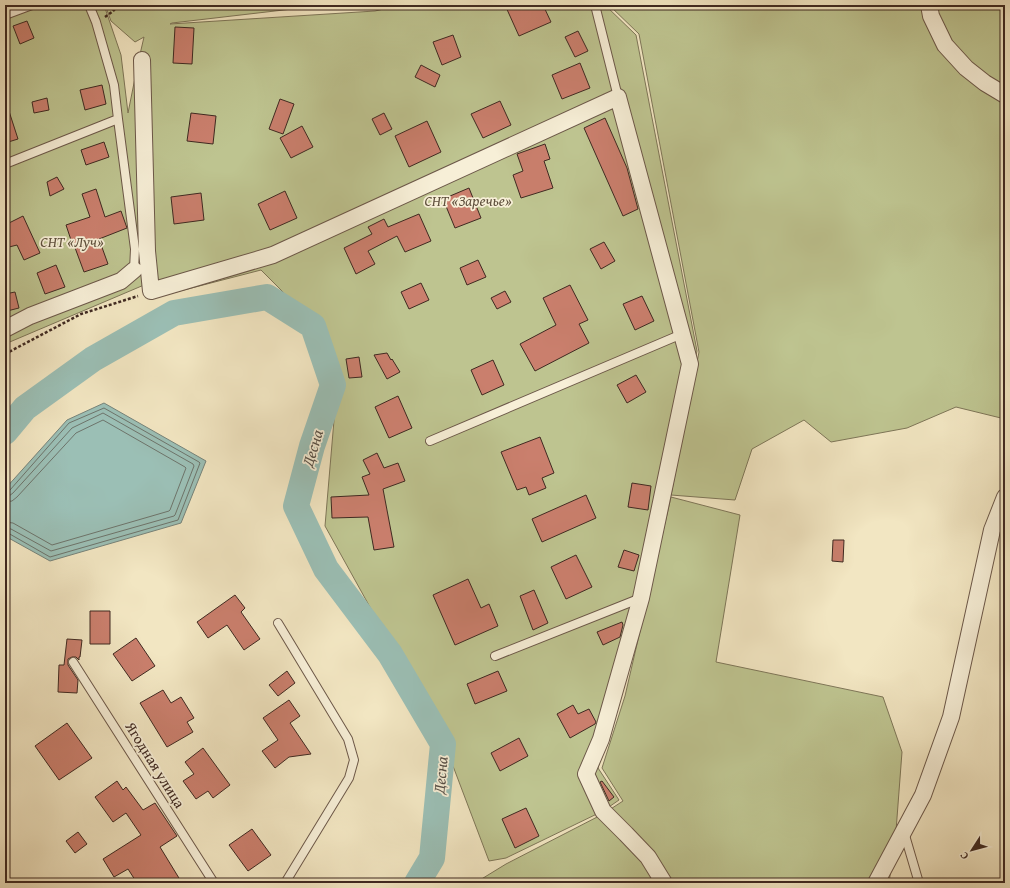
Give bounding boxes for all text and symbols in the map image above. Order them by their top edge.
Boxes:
park label: СНТ «Заречье» [424,190,512,211]
park label: СНТ «Луч» [40,231,104,252]
water label: Десна [295,426,329,470]
street label: Ягодная улица [120,717,191,813]
water label: Десна [426,755,454,796]
north arrow [952,830,992,870]
text: С [956,849,972,863]

